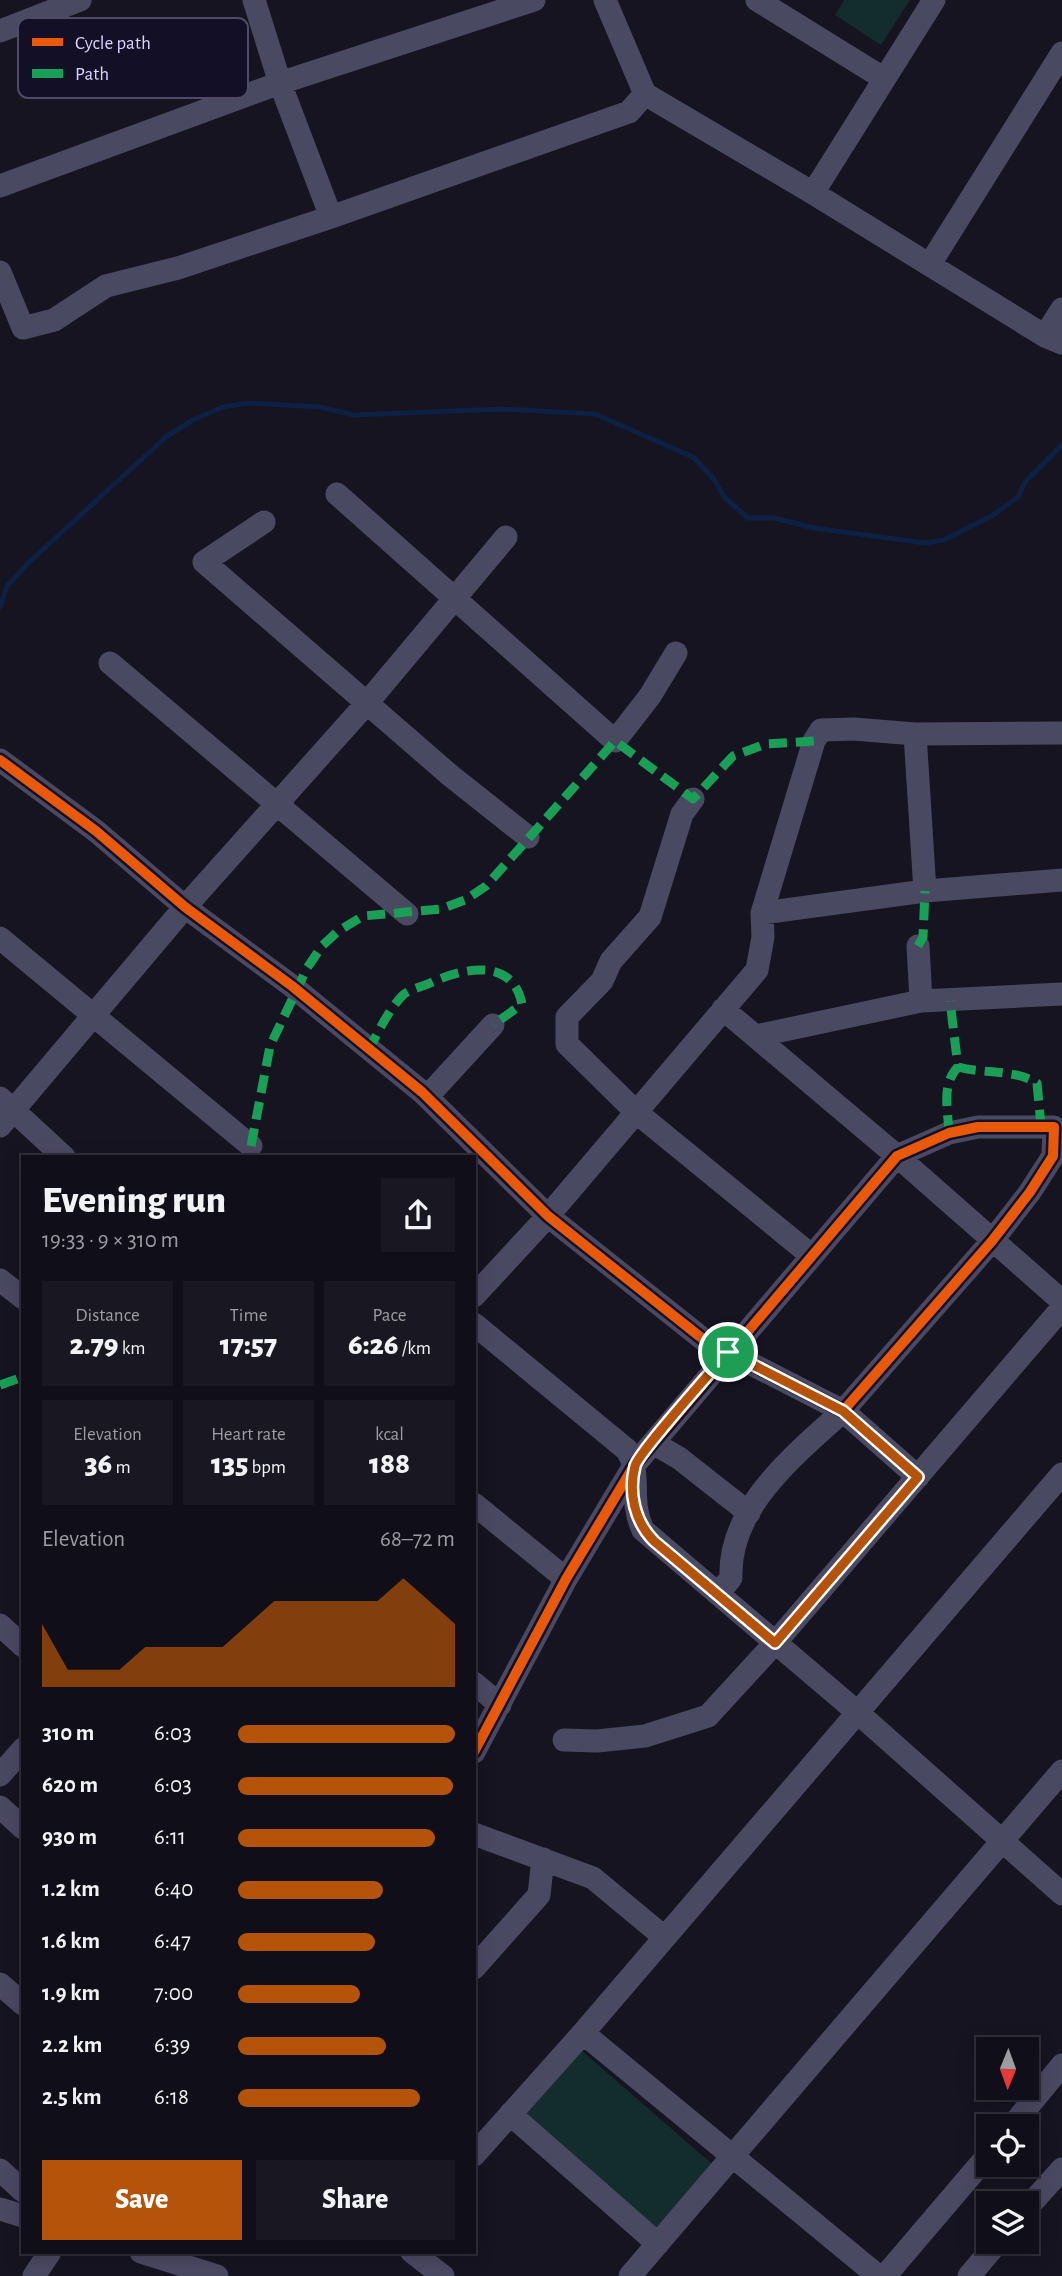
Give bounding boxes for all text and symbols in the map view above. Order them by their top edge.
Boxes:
legend [18,18,248,98]
text: Cycle path [75,34,151,53]
text: Path [75,65,109,84]
button: share [381,1178,455,1252]
text: Evening run [42,1182,226,1220]
text: 19:33 · 9 × 310 m [42,1229,179,1252]
text: Distance [75,1306,140,1325]
text: Time [230,1306,267,1325]
text: Pace [372,1306,407,1325]
pin [698,1322,758,1382]
text: 2.79 [69,1330,119,1360]
text: 17:57 [220,1330,277,1360]
text: 6:26 [348,1330,399,1360]
icon: arrive [709,1333,747,1371]
text: km [119,1339,146,1358]
text: /km [399,1339,431,1358]
text: Elevation [73,1425,142,1444]
text: Heart rate [211,1425,286,1444]
text: kcal [375,1425,404,1444]
text: 36 [84,1449,112,1479]
text: 135 [211,1449,248,1479]
text: 188 [369,1449,410,1479]
text: m [112,1458,131,1477]
text: bpm [248,1458,286,1477]
text: Elevation [42,1528,125,1551]
text: 68–72 m [380,1528,455,1551]
text: 310 m [42,1722,94,1745]
text: 6:03 [154,1722,192,1745]
text: 620 m [42,1774,98,1797]
text: 6:03 [154,1774,192,1797]
text: 930 m [42,1826,97,1849]
text: 6:11 [154,1826,186,1849]
text: 1.2 km [42,1878,100,1901]
text: 6:40 [154,1878,193,1901]
text: 1.6 km [42,1930,100,1953]
text: 6:47 [154,1930,191,1953]
text: 1.9 km [42,1982,100,2005]
text: 7:00 [154,1982,193,2005]
text: 2.2 km [42,2034,102,2057]
text: 6:39 [154,2034,190,2057]
north arrow [976,2037,1040,2100]
map controls [976,2037,1039,2254]
text: 2.5 km [42,2086,101,2109]
text: 6:18 [154,2086,189,2109]
button: locate [976,2114,1039,2177]
button: Save [42,2160,242,2240]
button: Share [256,2160,455,2240]
button: layers [976,2191,1039,2254]

